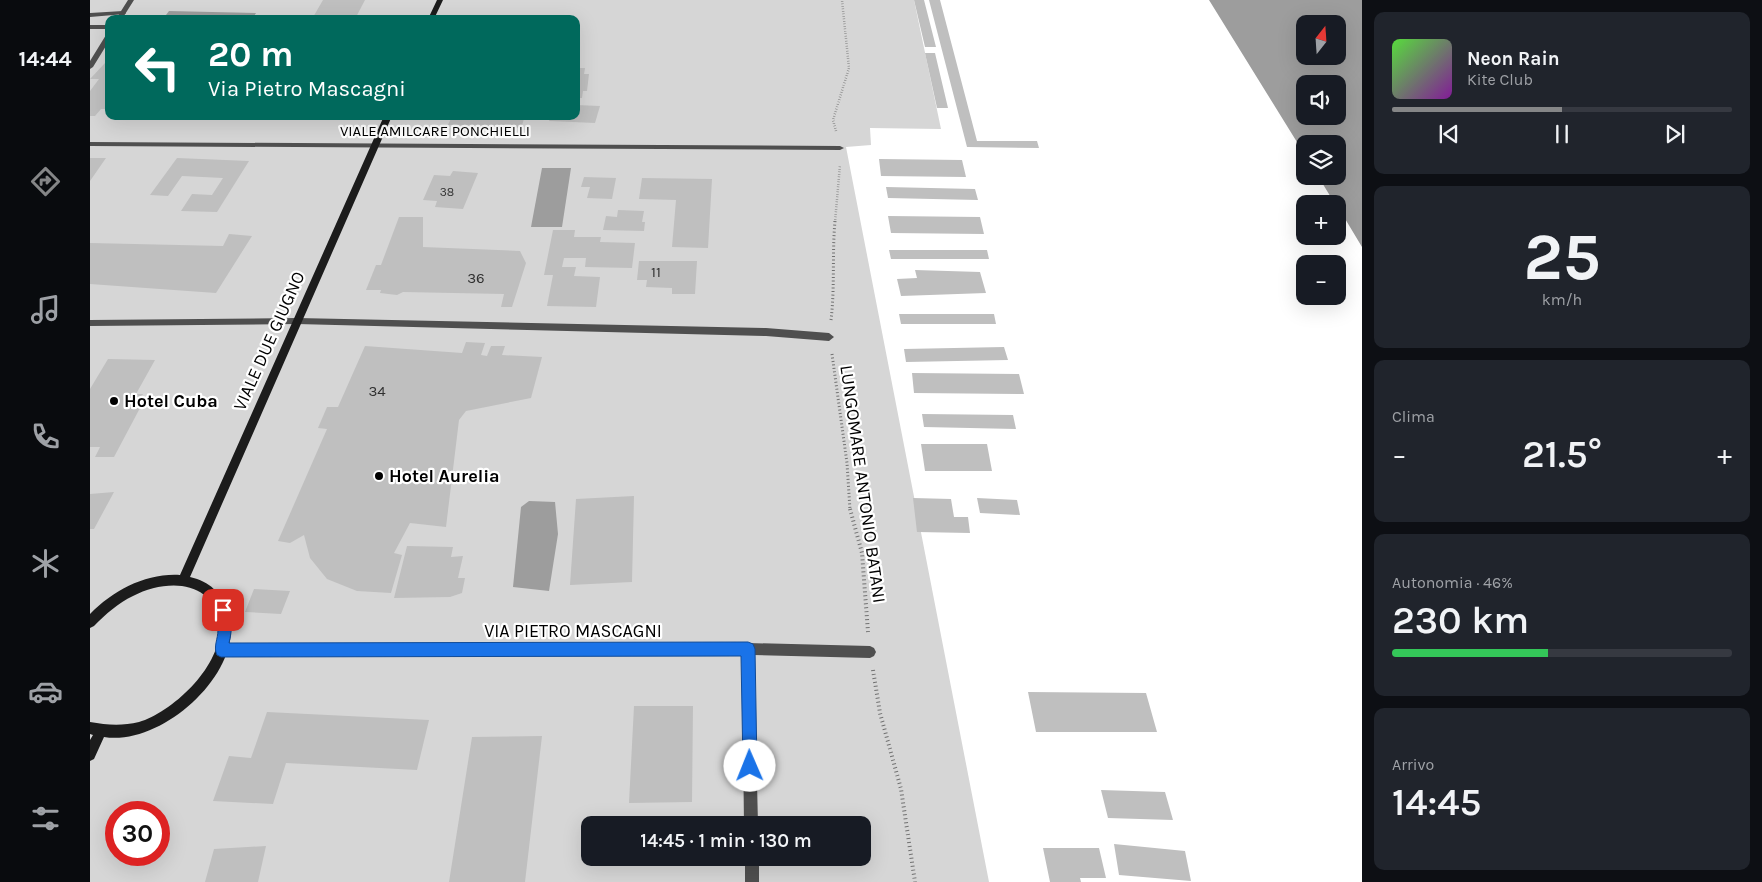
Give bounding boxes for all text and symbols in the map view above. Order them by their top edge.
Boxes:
north arrow [1296,15,1346,65]
map controls [1296,15,1346,305]
text: 20 m [208,34,293,75]
icon: left [125,35,190,100]
text: 14:44 [18,46,72,72]
text: Neon Rain [1467,48,1560,70]
text: Kite Club [1467,70,1533,89]
button: sound [1296,75,1346,125]
text: Via Pietro Mascagni [208,76,406,102]
icon: previous [1435,120,1463,148]
icon: pause [1548,120,1576,148]
icon: next [1661,120,1689,148]
street label: VIALE AMILCARE PONCHIELLI [340,122,530,140]
button: layers [1296,135,1346,185]
icon: directions [28,164,63,199]
house number: 38 [440,185,454,199]
button: + [1296,195,1346,245]
text: 25 [1523,219,1601,295]
button: − [1296,255,1346,305]
house number: 11 [651,263,661,281]
street label: VIALE DUE GIUGNO [228,268,310,414]
house number: 36 [467,269,485,287]
text: km/h [1542,290,1582,309]
icon: music [28,292,63,327]
street label: LUNGOMARE ANTONIO BATANI [835,364,891,604]
house number: 34 [368,382,386,400]
place label: Hotel Cuba [124,390,218,412]
marker: Hotel Cuba [108,395,120,407]
text: Clima [1392,407,1435,426]
icon: phone [28,419,63,454]
text: 21.5° [1522,432,1602,477]
text: − [1392,438,1407,471]
text: + [1717,438,1732,471]
place label: Hotel Aurelia [389,465,500,487]
marker: Hotel Aurelia [373,470,385,482]
icon: climate [28,546,63,581]
text: Autonomia · 46% [1392,573,1513,592]
pin [202,589,244,631]
icon: arrive [209,596,237,624]
text: 230 km [1392,598,1529,643]
street label: VIA PIETRO MASCAGNI [484,620,662,642]
icon: car [28,674,63,709]
position arrow [723,739,775,791]
text: Arrivo [1392,755,1434,774]
text: 14:45 [1392,780,1482,825]
icon: filters [28,801,63,836]
speed limit sign: 30 [105,801,170,866]
text: 14:45 · 1 min · 130 m [640,830,812,852]

